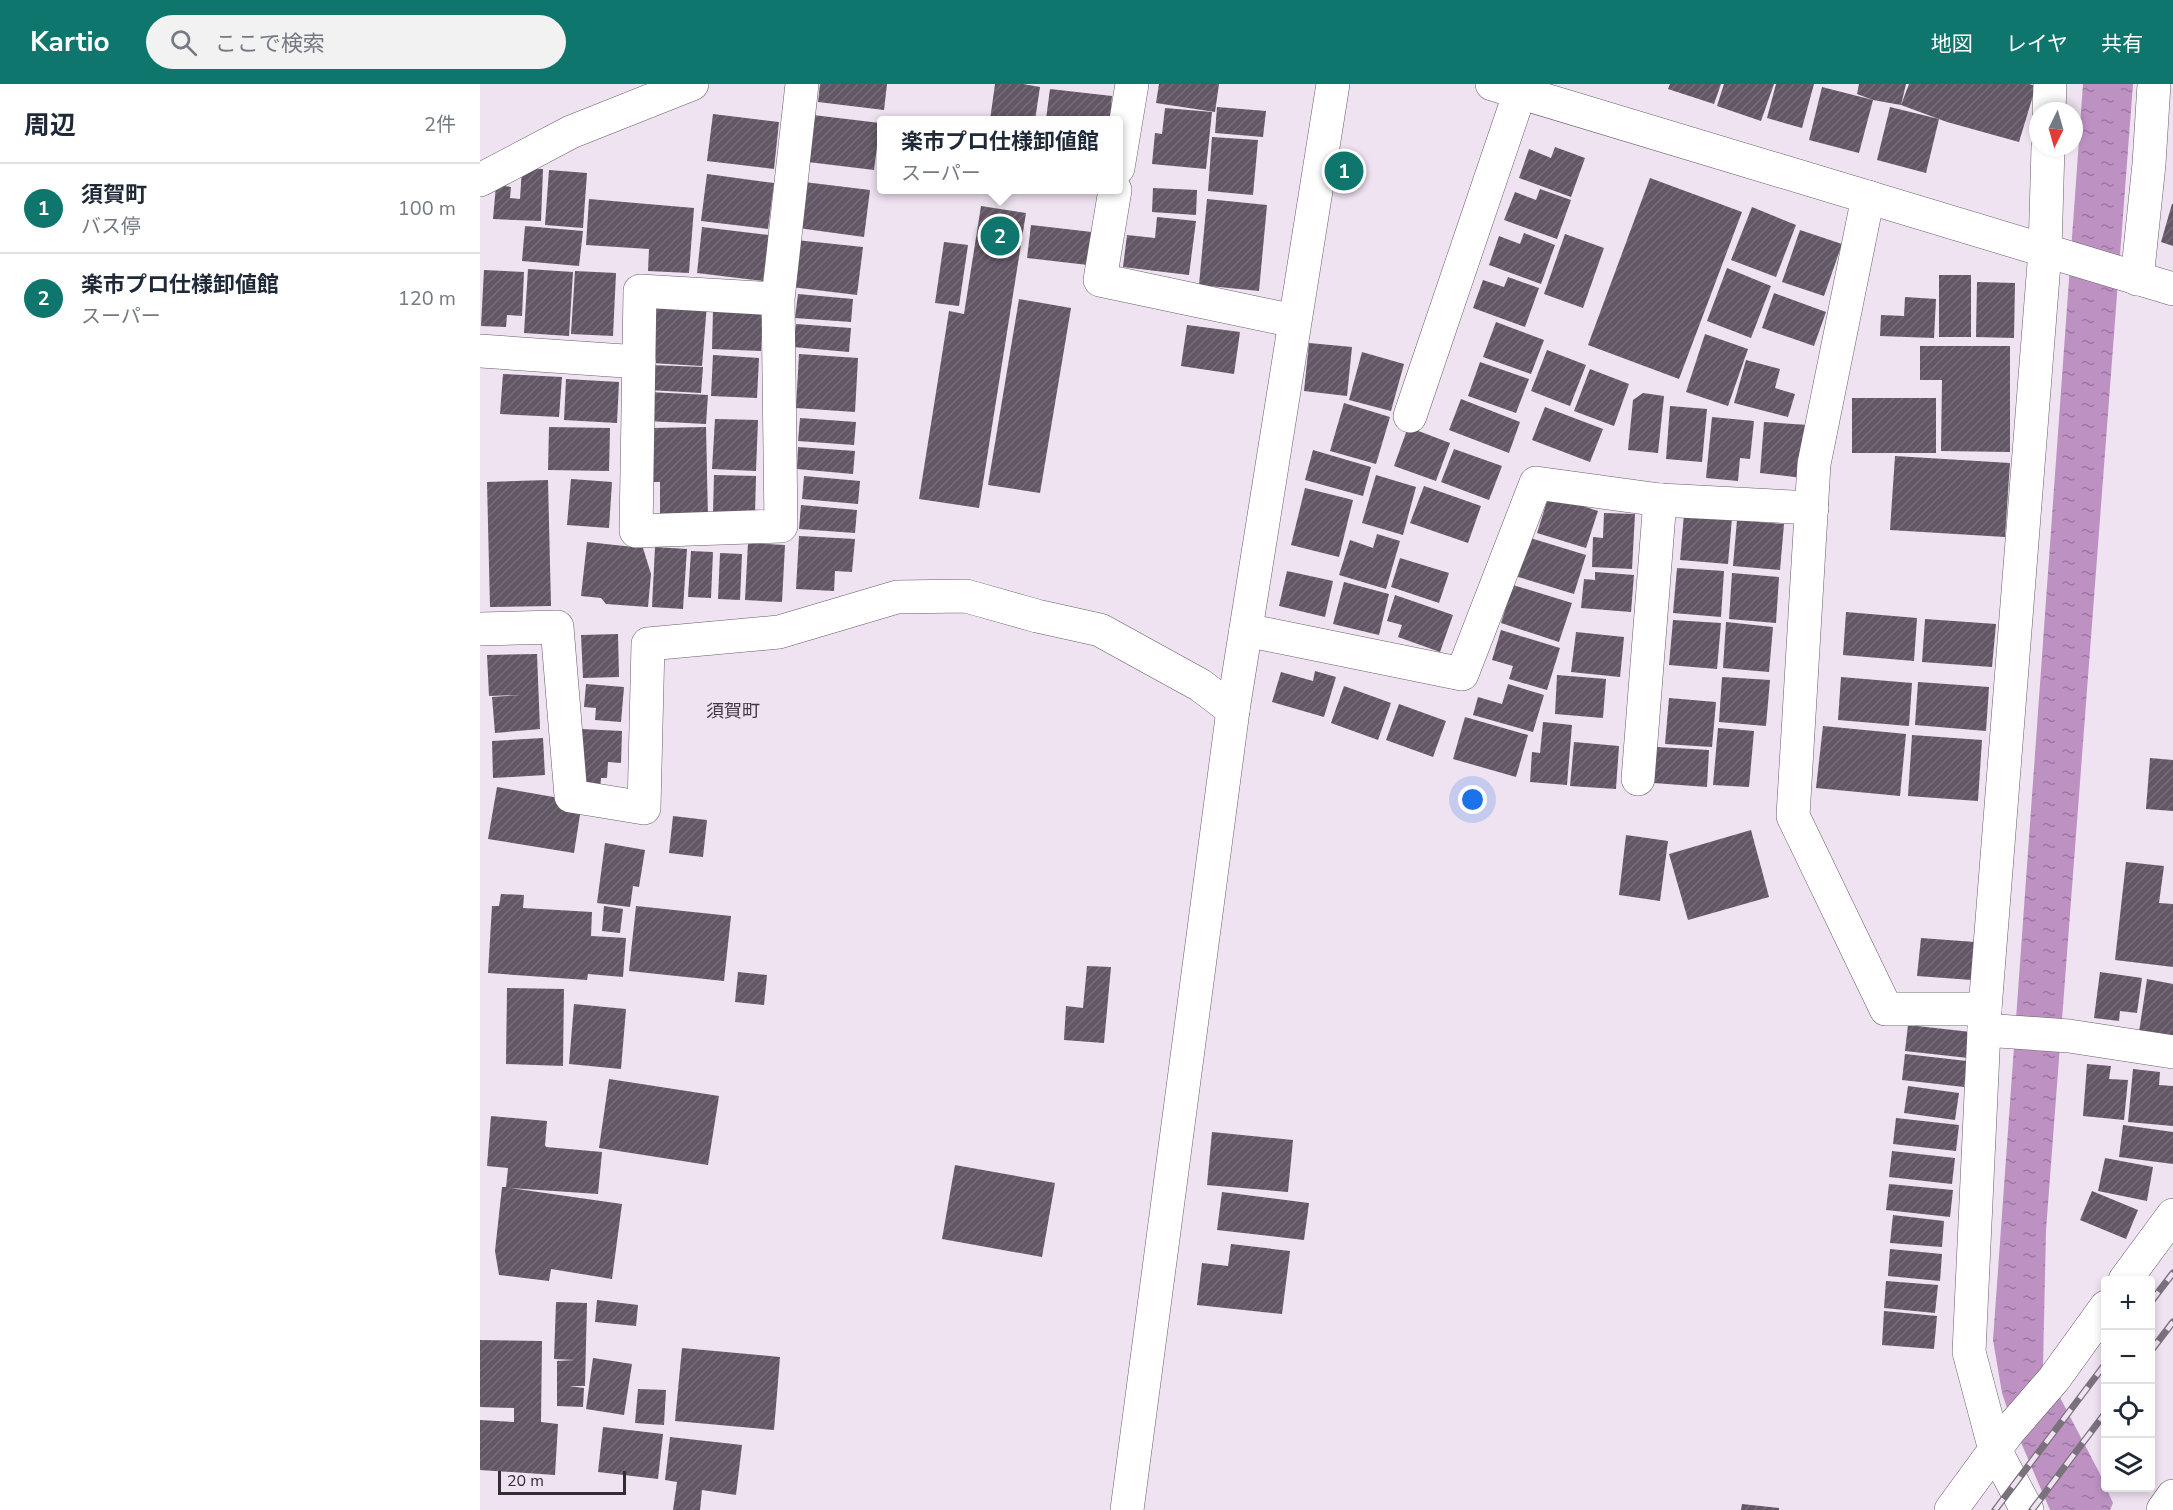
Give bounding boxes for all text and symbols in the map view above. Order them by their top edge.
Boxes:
search box [146,15,566,69]
text: Kartio [30,23,110,61]
icon: search [167,26,200,59]
text: ここで検索 [215,29,325,59]
text: 地図 [1931,30,1973,58]
text: レイヤ [2006,30,2068,58]
text: 共有 [2101,30,2143,58]
north arrow [2029,102,2083,156]
text: 周辺 [24,108,76,143]
text: 2件 [424,111,456,138]
popup [877,116,1123,194]
text: 楽市プロ仕様卸値館 [901,127,1099,157]
pin: 1 [1324,148,1364,194]
text: スーパー [901,160,981,187]
text: 須賀町 [81,180,147,210]
text: 1 [38,195,50,222]
text: 100 m [398,195,456,222]
text: バス停 [81,213,141,240]
pin: 2 [980,214,1020,258]
text: 楽市プロ仕様卸値館 [81,270,279,300]
text: 2 [38,285,50,312]
text: 120 m [398,285,456,312]
text: スーパー [81,303,161,330]
district label: 須賀町 [706,699,760,723]
your location [1458,785,1487,814]
map controls [2101,1276,2155,1492]
button: + [2101,1276,2155,1330]
button: − [2101,1330,2155,1384]
button: locate [2101,1384,2155,1438]
button: layers [2101,1438,2155,1492]
scale bar [498,1468,626,1496]
text: 20 m [507,1470,544,1492]

